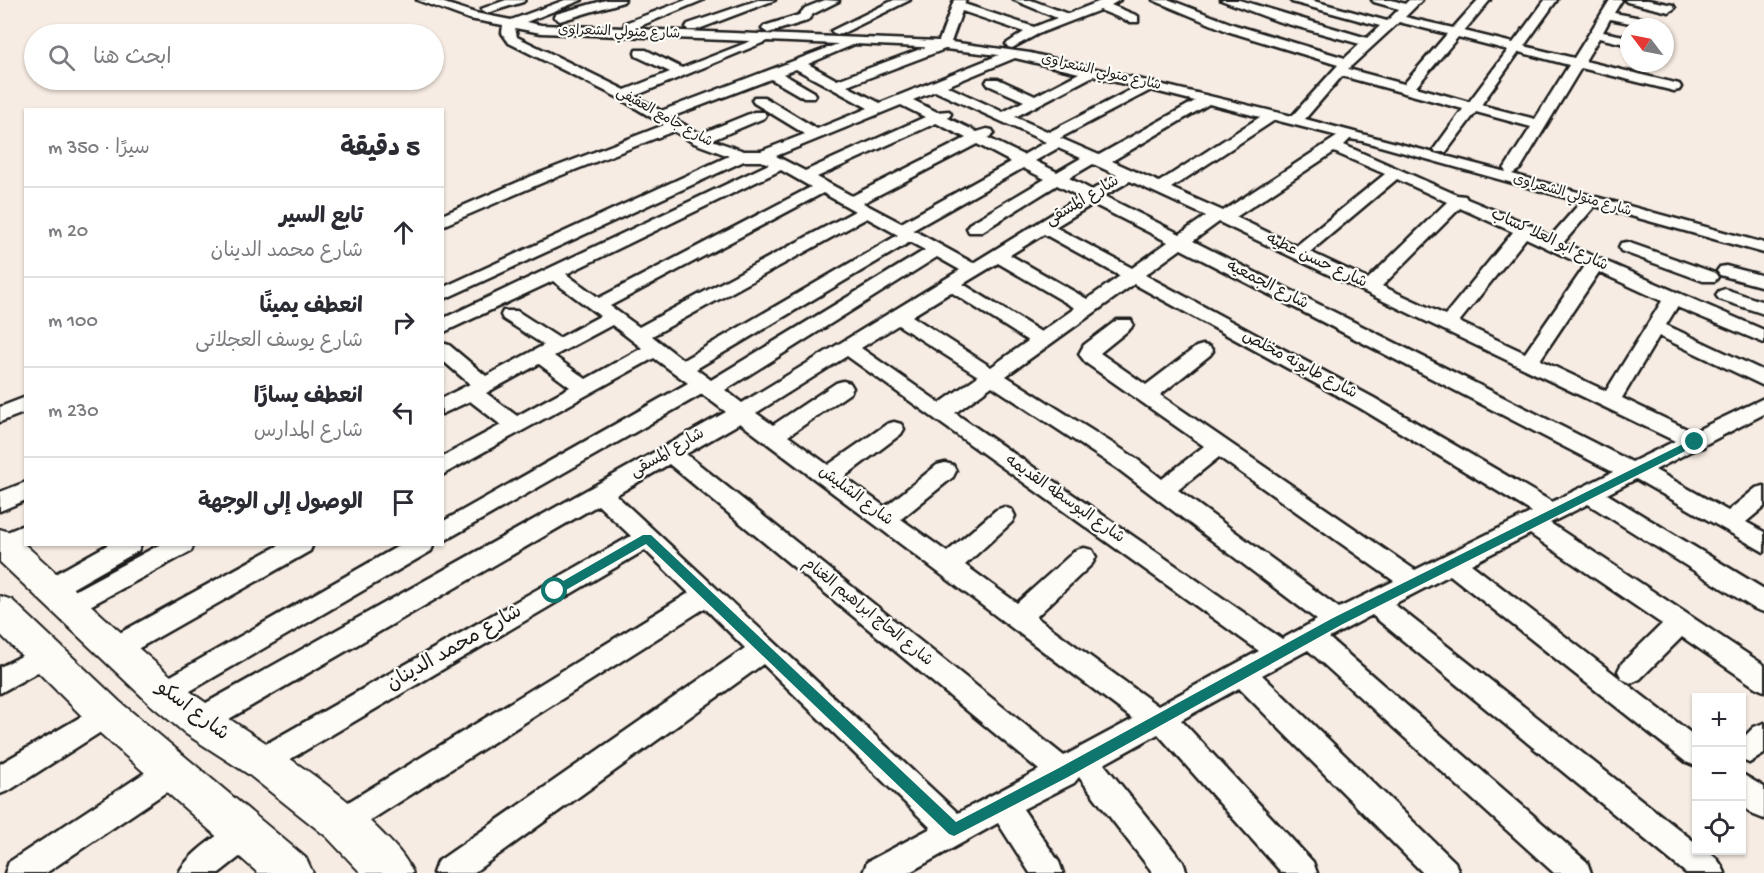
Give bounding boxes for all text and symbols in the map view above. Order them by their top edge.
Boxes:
north arrow [1620,18,1674,72]
street label: شارع متولي الشعراوى [557,22,681,46]
search box [24,24,444,90]
icon: search [45,41,78,74]
text: ابحث هنا [93,46,172,72]
street label: شارع متولي الشعراوى [1039,51,1163,97]
street label: شارع جامع العفيفى [613,84,715,152]
text: 5 دقيقة [340,135,420,166]
text: سيرًا · 350 m [48,138,150,161]
street label: شارع متولي الشعراوى [1510,171,1633,223]
street label: شارع المسقى [1043,173,1123,231]
text: تابع السير [279,205,363,231]
street label: شارع ابو العلا كساب [1487,206,1611,276]
icon: ahead [387,216,420,249]
text: 20 m [48,221,88,244]
street label: شارع حسن عطيه [1262,230,1370,294]
text: شارع محمد الدينان [211,241,363,264]
street label: شارع الجمعيه [1223,257,1311,315]
text: انعطف يمينًا [260,295,363,321]
icon: right [387,306,420,339]
text: 100 m [48,311,98,334]
street label: شارع طابونه مخلص [1238,328,1360,404]
text: شارع يوسف العجلاتى [195,331,363,354]
text: انعطف يسارًا [254,385,363,411]
icon: left [387,396,420,429]
text: 230 m [48,401,99,424]
text: شارع المدارس [254,421,363,444]
street label: شارع المسقى [628,425,708,483]
route end [1681,428,1707,454]
street label: شارع البوسطه القديمه [1000,452,1128,548]
street label: شارع الشليش [814,463,896,531]
icon: arrive [387,486,420,519]
text: الوصول إلى الوجهة [198,491,363,517]
street label: شارع الحاج ابراهيم الغنام [798,555,936,671]
route start [541,577,567,603]
street label: شارع محمد الدينان [383,600,527,697]
street label: شارع اسكو [150,675,233,747]
map controls [1692,693,1746,855]
button: + [1692,693,1746,747]
button: − [1692,747,1746,801]
button: locate [1692,801,1746,855]

